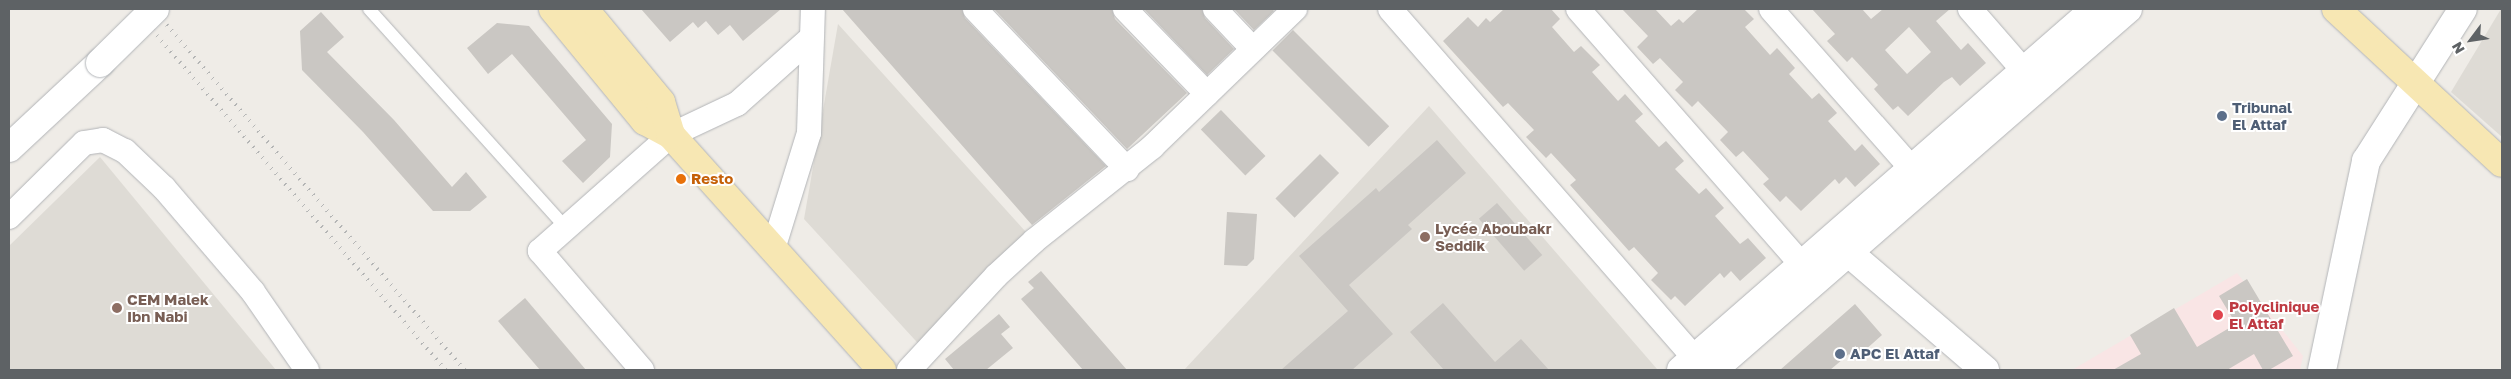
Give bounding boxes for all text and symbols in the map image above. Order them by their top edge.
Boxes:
north arrow [2446,15,2496,65]
text: N [2448,39,2468,57]
place label: Tribunal El Attaf [2232,98,2292,133]
marker: Tribunal El Attaf [2216,110,2228,122]
place label: Resto [691,170,733,188]
marker: Resto [675,173,687,185]
place label: Lycée Aboubakr Seddik [1435,219,1552,254]
marker: Lycée Aboubakr Seddik [1419,231,1431,243]
place label: CEM Malek Ibn Nabi [127,290,209,325]
place label: Polyclinique El Attaf [2229,297,2319,332]
marker: CEM Malek Ibn Nabi [111,302,123,314]
marker: Polyclinique El Attaf [2211,308,2225,322]
place label: APC El Attaf [1850,345,1939,363]
marker: APC El Attaf [1834,348,1846,360]

